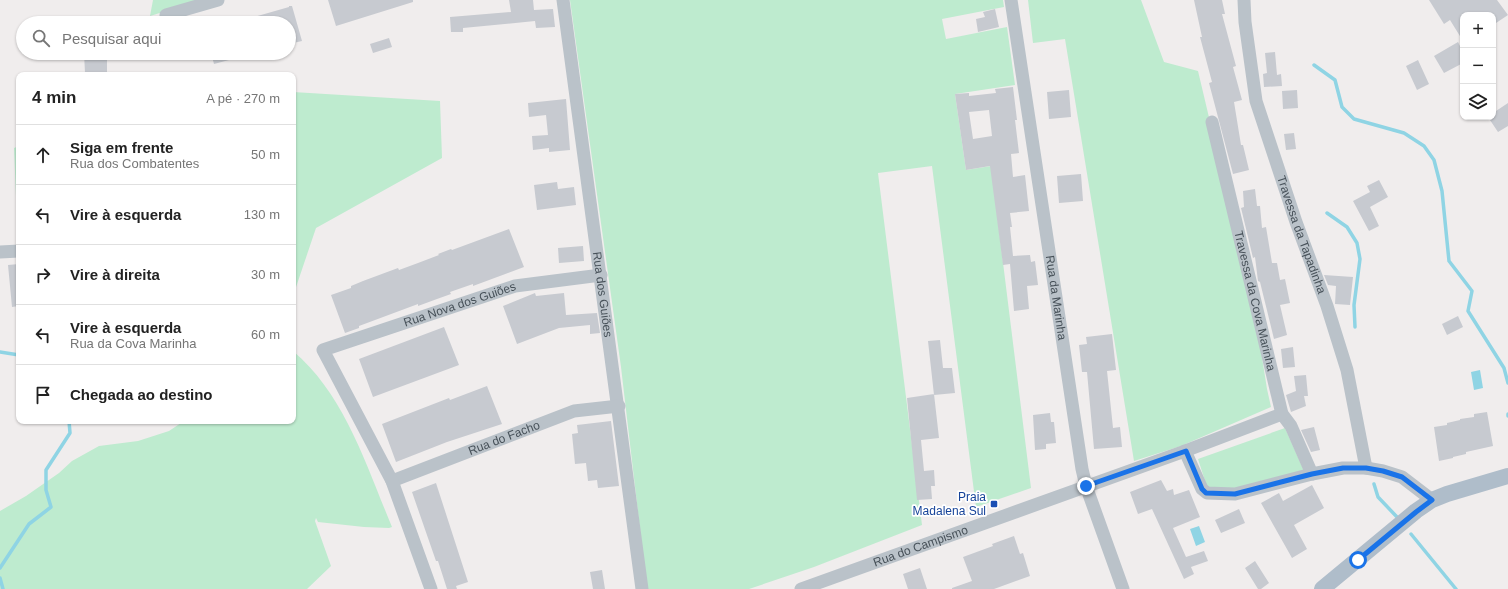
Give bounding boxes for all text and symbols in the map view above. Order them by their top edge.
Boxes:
map controls [1460,12,1496,120]
button: + [1460,12,1496,48]
search box [16,16,296,60]
icon: search [30,27,52,49]
text: Pesquisar aqui [62,30,161,47]
button: − [1460,48,1496,84]
button: layers [1460,84,1496,120]
text: 4 min [32,88,76,107]
text: A pé · 270 m [206,91,280,106]
text: Siga em frente [70,139,173,156]
icon: ahead [32,144,54,166]
text: 50 m [251,147,280,162]
text: Rua dos Combatentes [70,156,199,171]
street label: Travessa da Tapadinha [1274,174,1329,296]
icon: left [32,204,54,226]
text: Vire à esquerda [70,206,181,223]
text: 130 m [244,207,280,222]
street label: Travessa da Cova Marinha [1231,229,1279,373]
street label: Rua dos Guiões [590,251,615,338]
street label: Rua da Marinha [1043,254,1069,341]
icon: right [32,264,54,286]
text: Vire à direita [70,266,160,283]
text: 30 m [251,267,280,282]
street label: Rua Nova dos Guiões [402,279,518,330]
text: Vire à esquerda [70,319,181,336]
icon: left [32,324,54,346]
text: 60 m [251,327,280,342]
text: Rua da Cova Marinha [70,336,196,351]
icon: arrive [32,384,54,406]
text: Chegada ao destino [70,386,213,403]
street label: Rua do Facho [466,418,542,458]
route end [1077,477,1095,495]
place label: Praia Madalena Sul [913,490,986,518]
marker: Praia Madalena Sul [989,499,999,509]
street label: Rua do Campismo [871,523,970,569]
route start [1349,551,1367,569]

